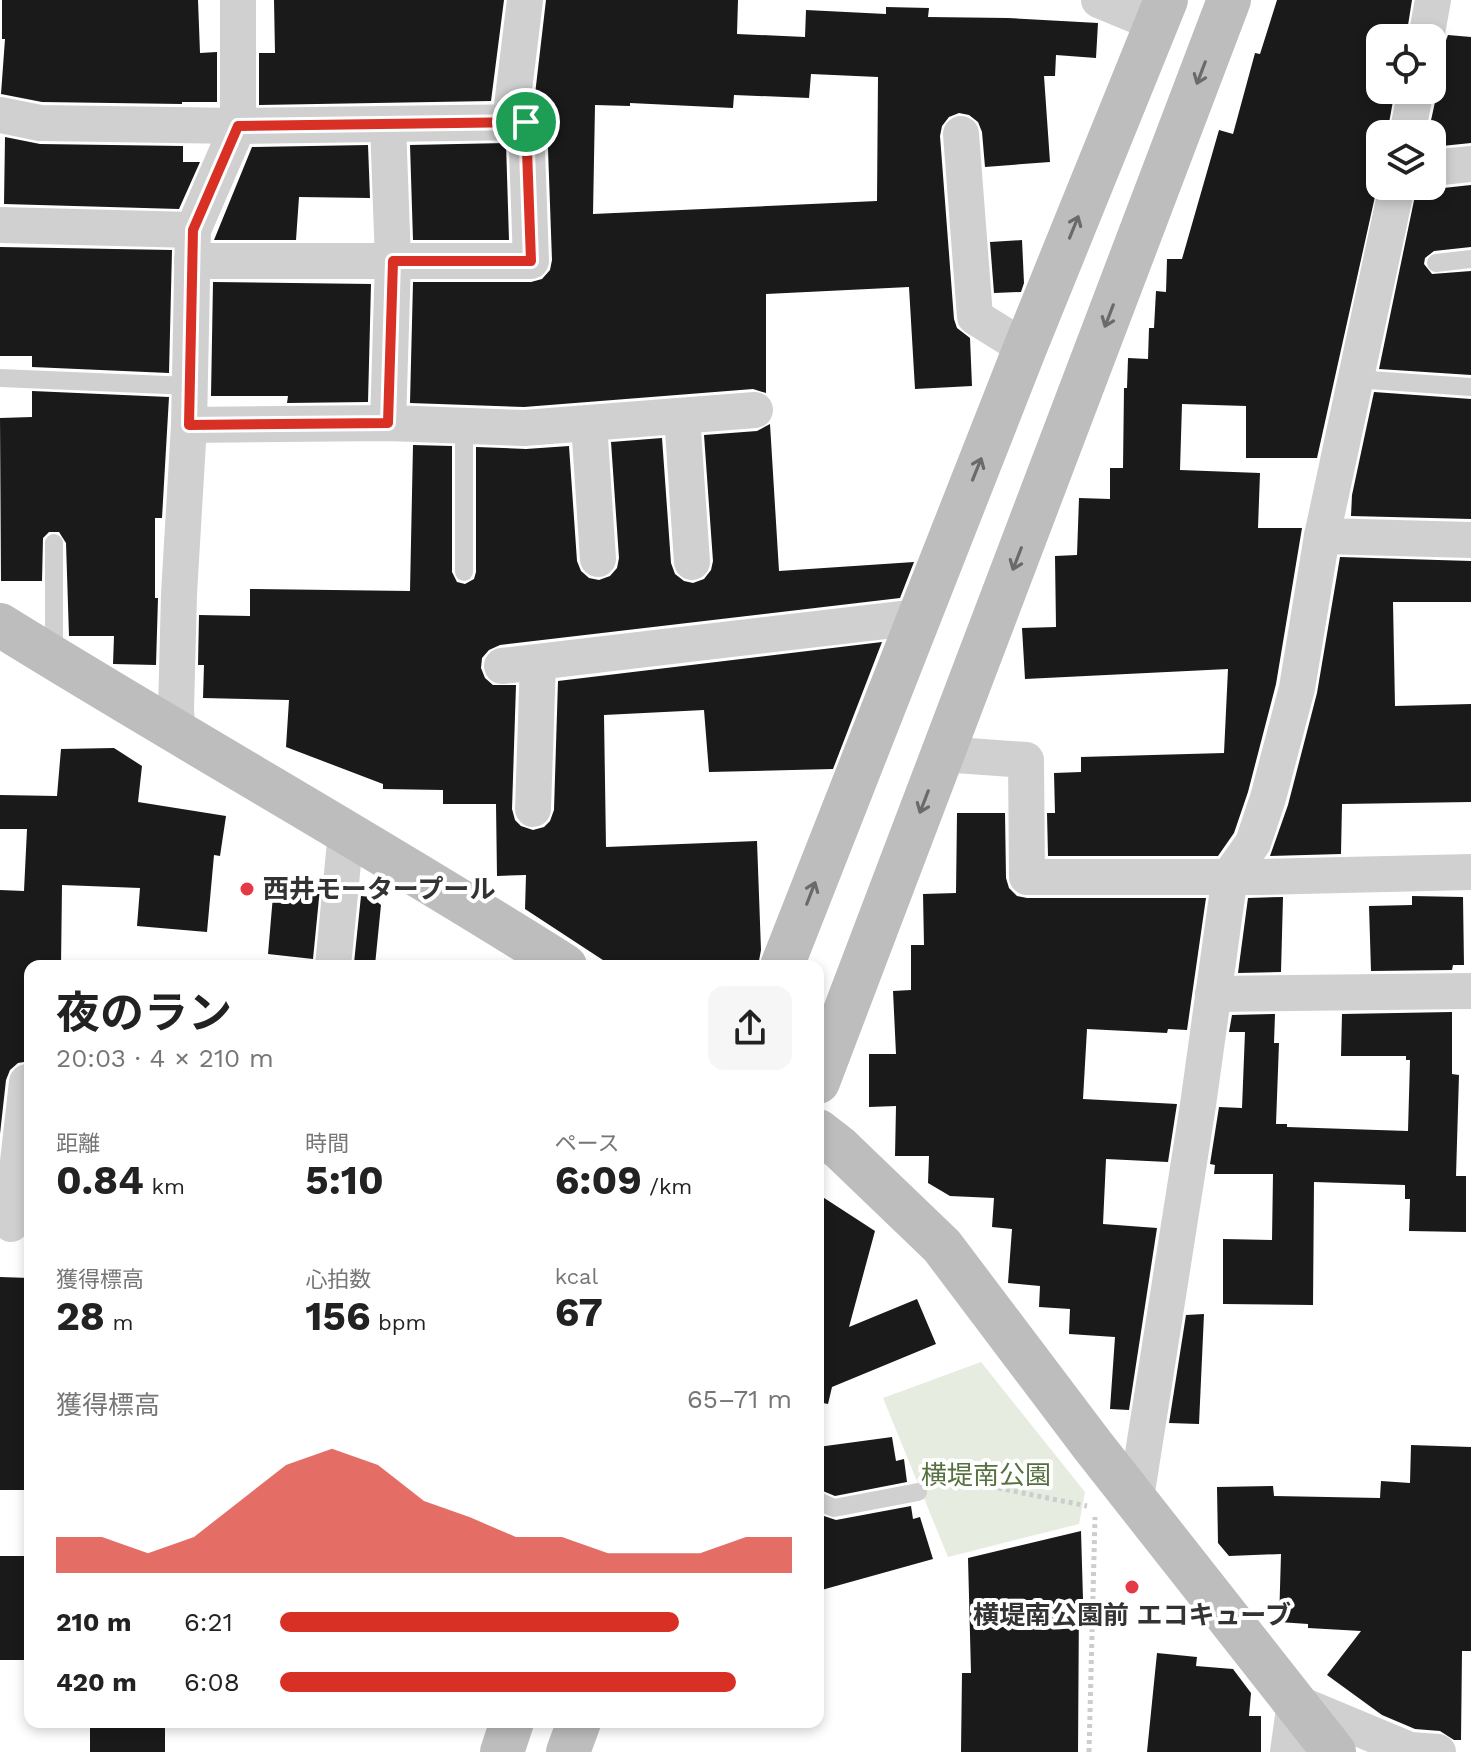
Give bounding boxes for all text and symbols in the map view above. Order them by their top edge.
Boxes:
map controls [1366,24,1446,200]
button: locate [1366,24,1446,104]
one-way arrow [1193,60,1207,85]
pin [492,88,560,156]
icon: arrive [504,100,548,144]
button: layers [1366,120,1446,200]
one-way arrow [1068,216,1082,240]
one-way arrow [1101,303,1115,328]
one-way arrow [971,457,985,482]
one-way arrow [1009,546,1023,571]
one-way arrow [916,789,930,814]
place label: 西井モータープール [263,874,495,904]
marker: 西井モータープール [238,880,256,898]
one-way arrow [805,881,819,906]
button: share [708,986,792,1070]
text: 夜のラン [56,987,232,1039]
text: 20:03 · 4 × 210 m [56,1043,274,1073]
text: 距離 [56,1131,100,1156]
text: 時間 [305,1131,349,1156]
text: ペース [555,1131,620,1156]
text: 0.84 [56,1157,144,1204]
text: 5:10 [305,1157,384,1204]
text: 6:09 [555,1157,642,1204]
text: km [144,1174,185,1199]
text: /km [642,1174,692,1199]
text: kcal [555,1264,598,1289]
text: 獲得標高 [56,1267,144,1292]
text: 心拍数 [305,1267,371,1292]
text: 67 [555,1289,603,1336]
text: 28 [56,1293,105,1340]
text: 156 [305,1293,371,1340]
text: m [105,1310,133,1335]
text: bpm [371,1310,427,1335]
text: 65–71 m [687,1384,792,1414]
text: 獲得標高 [56,1390,160,1420]
park label: 横堤南公園 [921,1460,1051,1490]
marker: 横堤南公園前 エコキューブ [1123,1578,1141,1596]
place label: 横堤南公園前 エコキューブ [973,1600,1291,1630]
text: 210 m [56,1607,131,1637]
text: 6:21 [184,1607,233,1637]
text: 420 m [56,1667,137,1697]
text: 6:08 [184,1667,240,1697]

